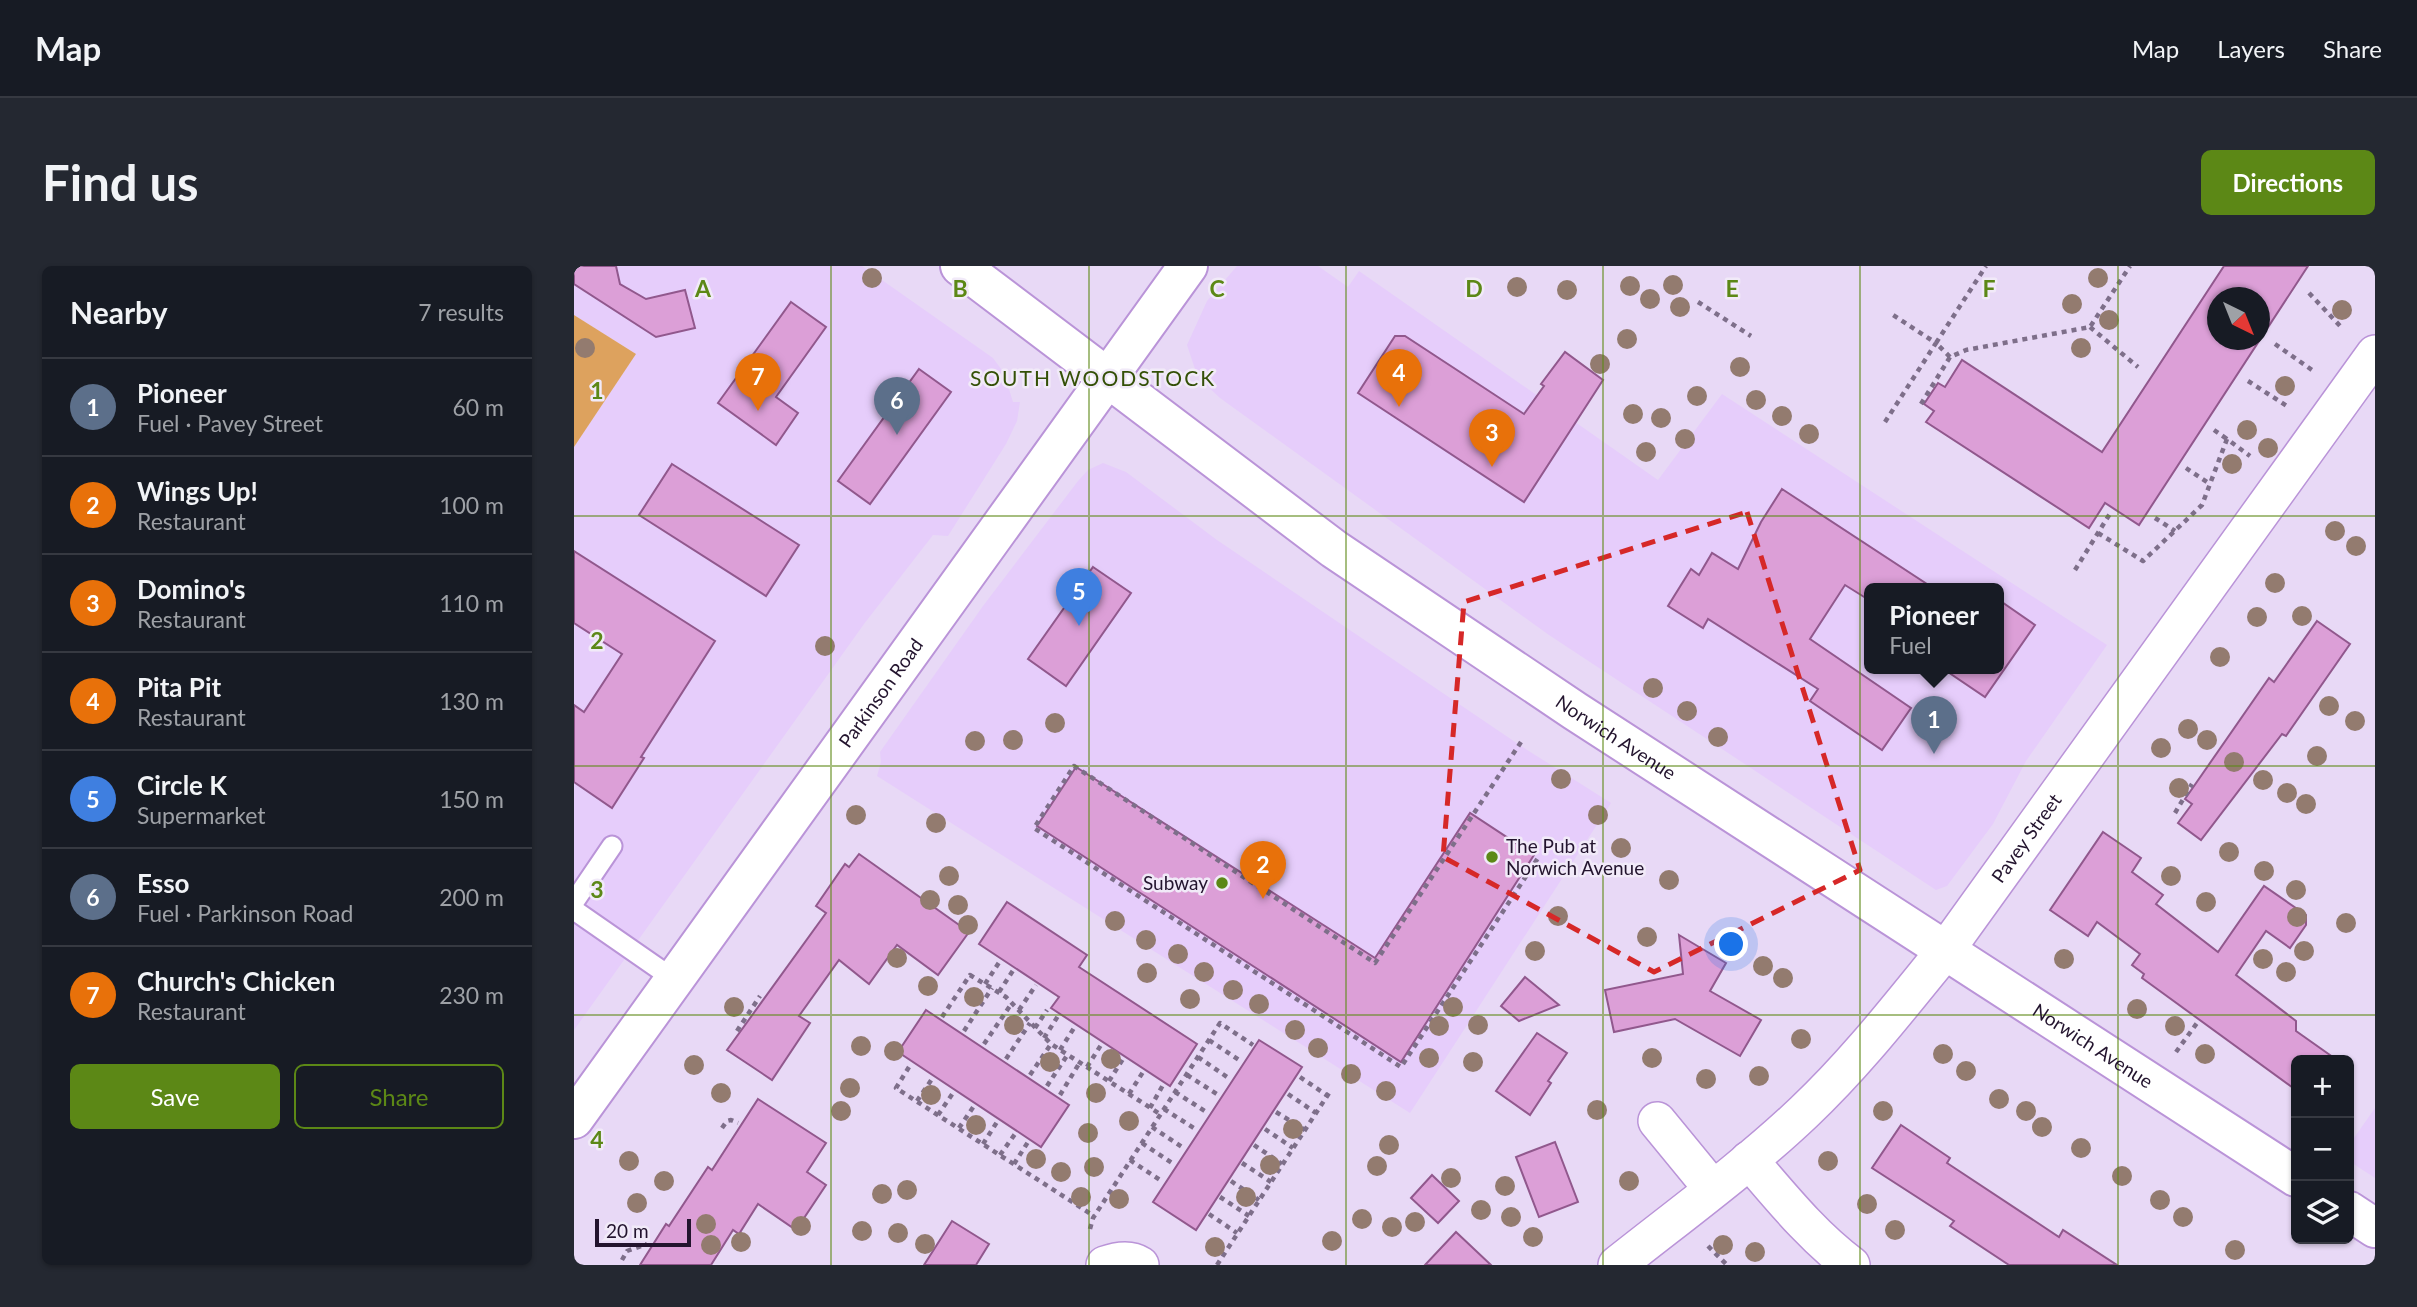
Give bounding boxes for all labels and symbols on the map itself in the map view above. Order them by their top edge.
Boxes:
text: A [694,274,712,302]
text: B [952,274,968,302]
text: C [1209,274,1225,302]
text: D [1465,274,1483,302]
text: E [1725,274,1739,302]
text: F [1982,274,1996,302]
north arrow [2207,287,2270,350]
pin: 4 [1376,349,1422,407]
pin: 7 [735,353,781,411]
district label: SOUTH WOODSTOCK [970,365,1216,390]
text: 1 [590,376,604,404]
pin: 6 [874,377,920,435]
pin: 3 [1469,409,1515,467]
pin: 5 [1056,568,1102,626]
text: 2 [590,626,604,654]
street label: Parkinson Road [833,634,927,752]
street label: Norwich Avenue [1552,690,1680,784]
pin: 1 [1911,696,1957,754]
street label: Pavey Street [1986,789,2066,887]
place label: The Pub at Norwich Avenue [1506,834,1644,879]
pin: 2 [1240,841,1286,899]
marker: The Pub at Norwich Avenue [1484,849,1500,865]
place label: Subway [1143,871,1208,894]
text: 3 [590,875,604,903]
marker: Subway [1214,875,1230,891]
your location [1714,927,1748,961]
street label: Norwich Avenue [2029,998,2157,1092]
text: 4 [590,1125,604,1153]
scale bar [595,1216,691,1248]

